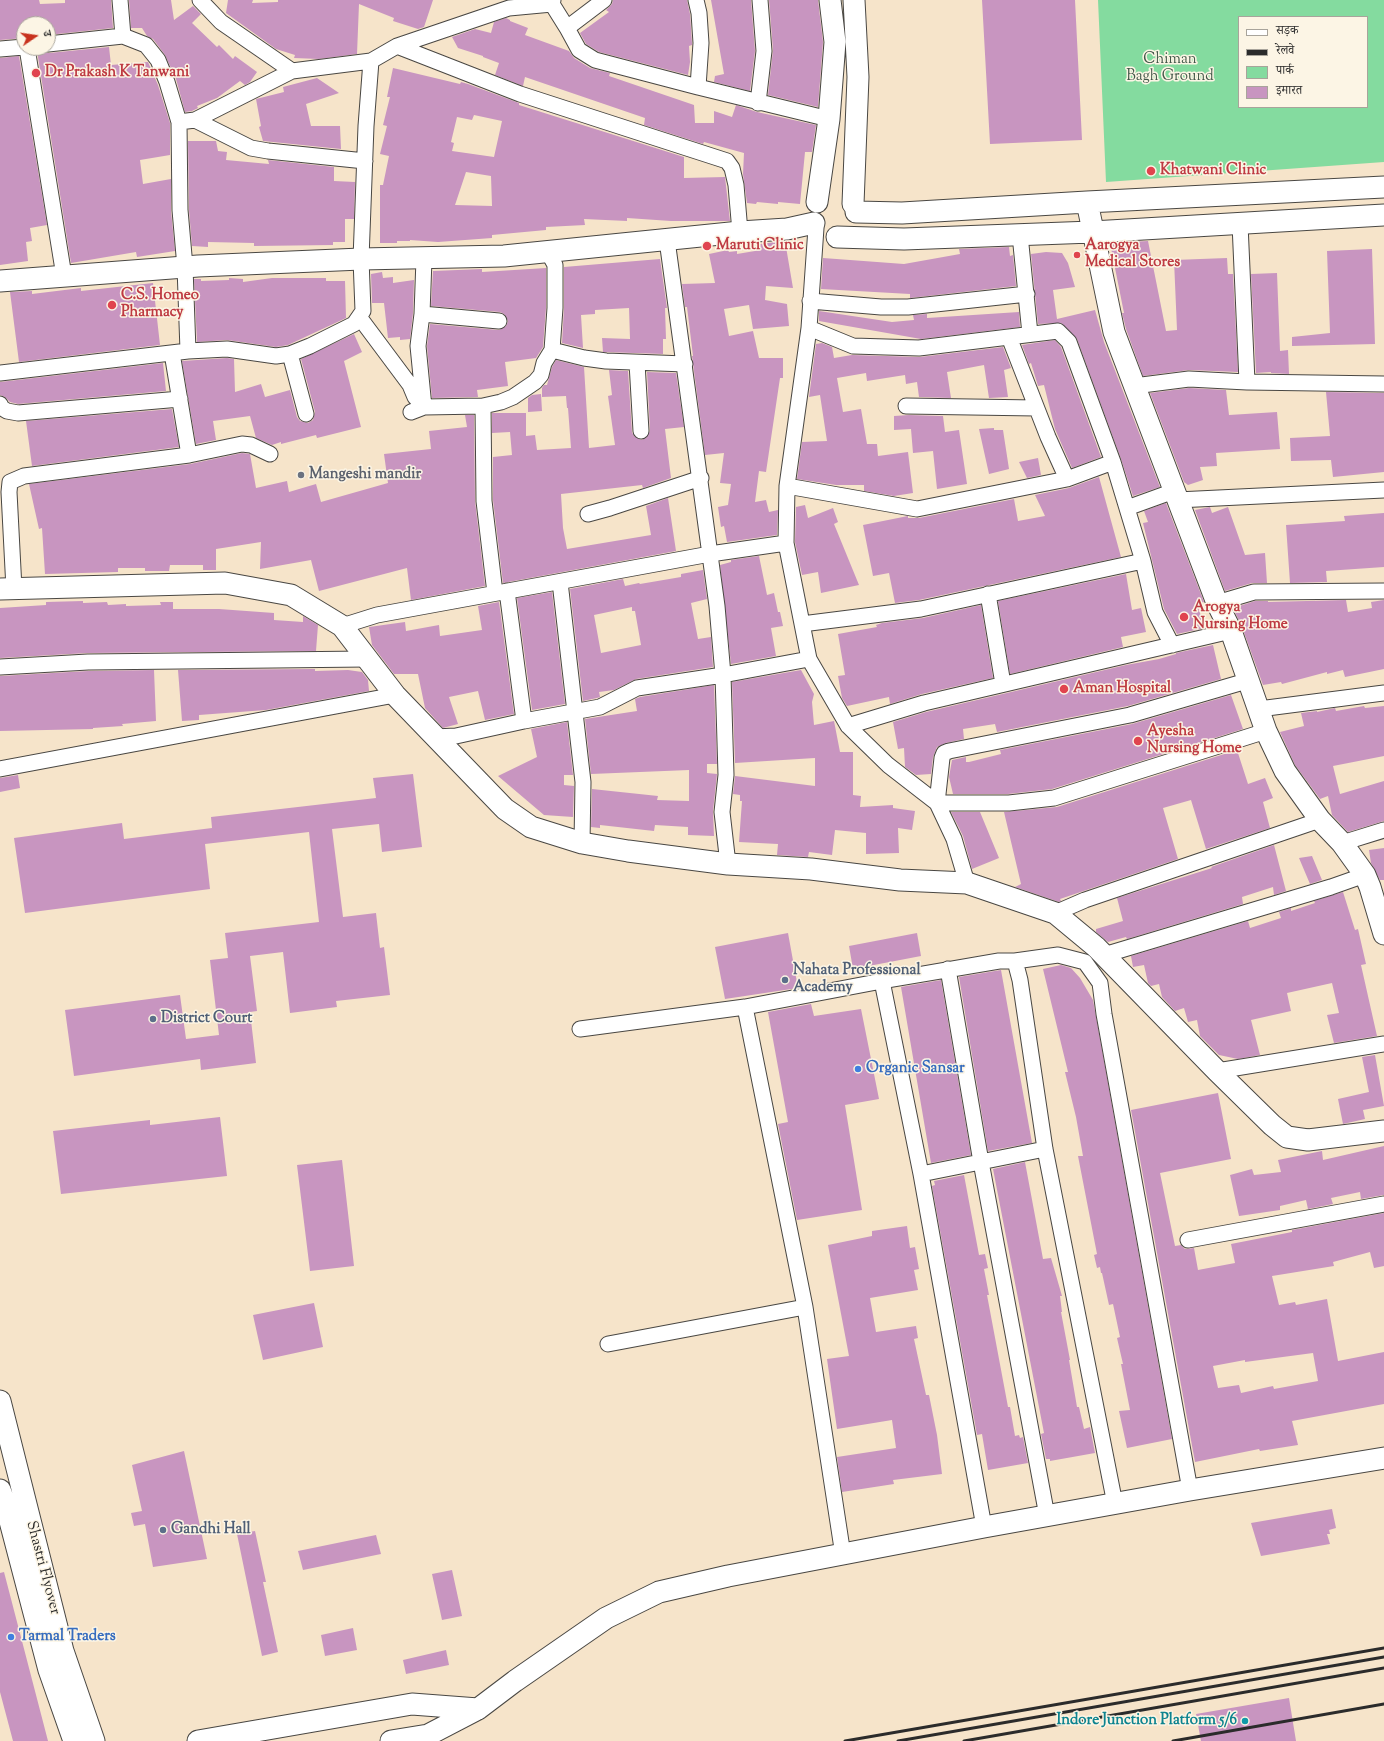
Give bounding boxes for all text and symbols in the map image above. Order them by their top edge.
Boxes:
north arrow [16,16,56,56]
legend [1238,16,1368,108]
text: सड़क [1276,22,1299,40]
text: उ [38,29,55,38]
text: रेलवे [1276,42,1294,60]
park label: Chiman Bagh Ground [1126,51,1214,86]
text: पार्क [1276,62,1294,80]
place label: Dr Prakash K Tanwani [45,64,189,82]
marker: Dr Prakash K Tanwani [30,67,42,79]
text: इमारत [1276,82,1302,100]
place label: Khatwani Clinic [1160,162,1266,180]
marker: Khatwani Clinic [1145,165,1157,177]
place label: Maruti Clinic [716,237,804,255]
place label: Aarogya Medical Stores [1085,237,1180,272]
marker: Maruti Clinic [701,240,713,252]
marker: Aarogya Medical Stores [1072,250,1082,260]
place label: C.S. Homeo Pharmacy [121,287,199,322]
marker: C.S. Homeo Pharmacy [106,299,118,311]
place label: Mangeshi mandir [309,466,421,484]
marker: Mangeshi mandir [296,470,306,480]
place label: Arogya Nursing Home [1193,599,1288,634]
marker: Arogya Nursing Home [1178,611,1190,623]
place label: Aman Hospital [1073,680,1171,698]
marker: Aman Hospital [1058,683,1070,695]
place label: Ayesha Nursing Home [1147,723,1242,758]
marker: Ayesha Nursing Home [1132,735,1144,747]
place label: Nahata Professional Academy [793,962,921,997]
marker: Nahata Professional Academy [780,975,790,985]
place label: District Court [161,1010,252,1028]
marker: District Court [148,1014,158,1024]
place label: Organic Sansar [866,1060,965,1078]
marker: Organic Sansar [853,1064,863,1074]
street label: Shastri Flyover [21,1519,63,1617]
place label: Gandhi Hall [171,1521,251,1539]
marker: Gandhi Hall [158,1525,168,1535]
place label: Tarmal Traders [19,1628,116,1646]
marker: Tarmal Traders [6,1632,16,1642]
place label: Indore Junction Platform 5/6 [1056,1712,1237,1730]
marker: Indore Junction Platform 5/6 [1240,1716,1250,1726]

